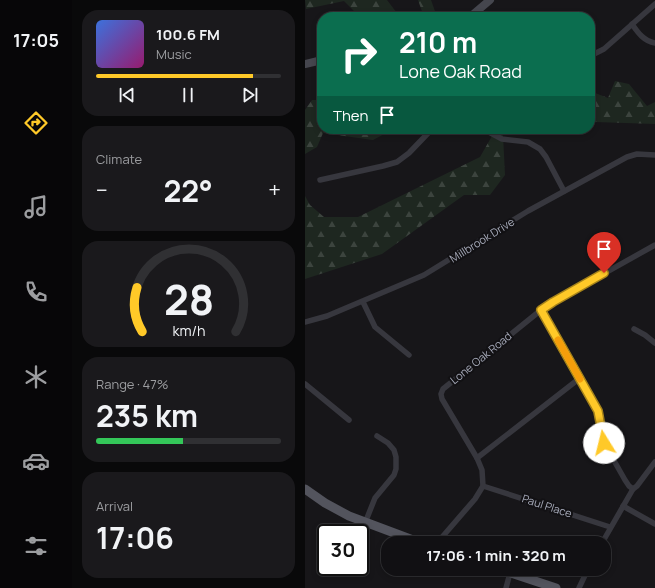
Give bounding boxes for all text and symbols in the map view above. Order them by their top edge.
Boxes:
text: 210 m [399,23,477,61]
text: 100.6 FM [156,24,220,45]
text: 17:05 [13,28,59,52]
icon: right [333,28,385,80]
text: Music [156,45,192,63]
text: Lone Oak Road [399,59,522,83]
icon: previous [116,84,138,106]
icon: pause [177,84,199,106]
icon: next [239,84,261,106]
icon: arrive [376,104,398,126]
text: Then [333,105,368,126]
icon: directions [22,109,50,137]
text: Climate [96,150,142,168]
text: 22° [163,170,213,211]
text: − [96,175,108,205]
text: + [268,175,281,205]
icon: music [22,193,50,221]
street label: Millbrook Drive [447,213,517,265]
pin [587,232,621,273]
icon: arrive [593,238,615,260]
text: 28 [163,271,214,327]
icon: phone [22,278,50,306]
text: km/h [172,321,205,340]
street label: Lone Oak Road [447,328,515,387]
icon: climate [22,363,50,391]
text: Range · 47% [96,375,169,393]
text: 235 km [96,395,198,436]
position arrow [583,422,625,464]
icon: car [22,447,50,475]
street label: Paul Place [520,490,574,521]
text: Arrival [96,497,133,515]
text: 17:06 [96,517,174,558]
speed limit sign: 30 [317,524,369,576]
icon: filters [22,532,50,560]
text: 17:06 · 1 min · 320 m [426,545,566,566]

